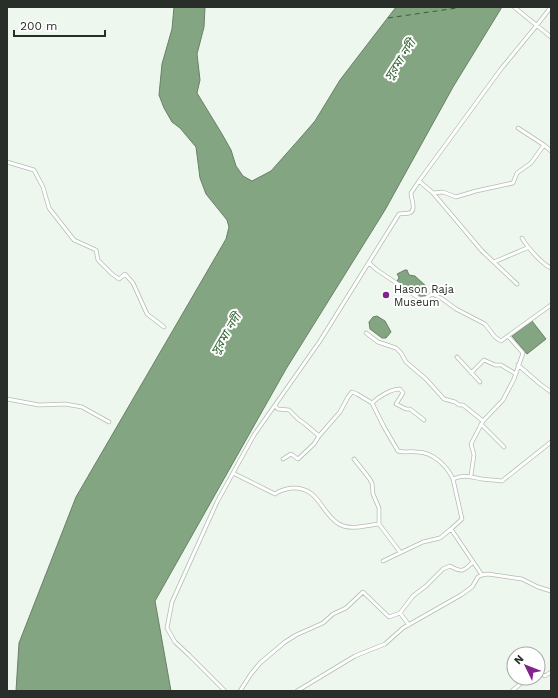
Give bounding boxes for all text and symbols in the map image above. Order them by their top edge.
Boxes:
scale bar [14,12,105,38]
text: 200 m [20,19,57,33]
water label: সুরমা নদী [382,34,420,83]
place label: Hason Raja Museum [394,283,454,309]
marker: Hason Raja Museum [381,290,391,300]
water label: সুরমা নদী [208,308,245,357]
north arrow [506,646,546,686]
text: N [512,652,527,667]

